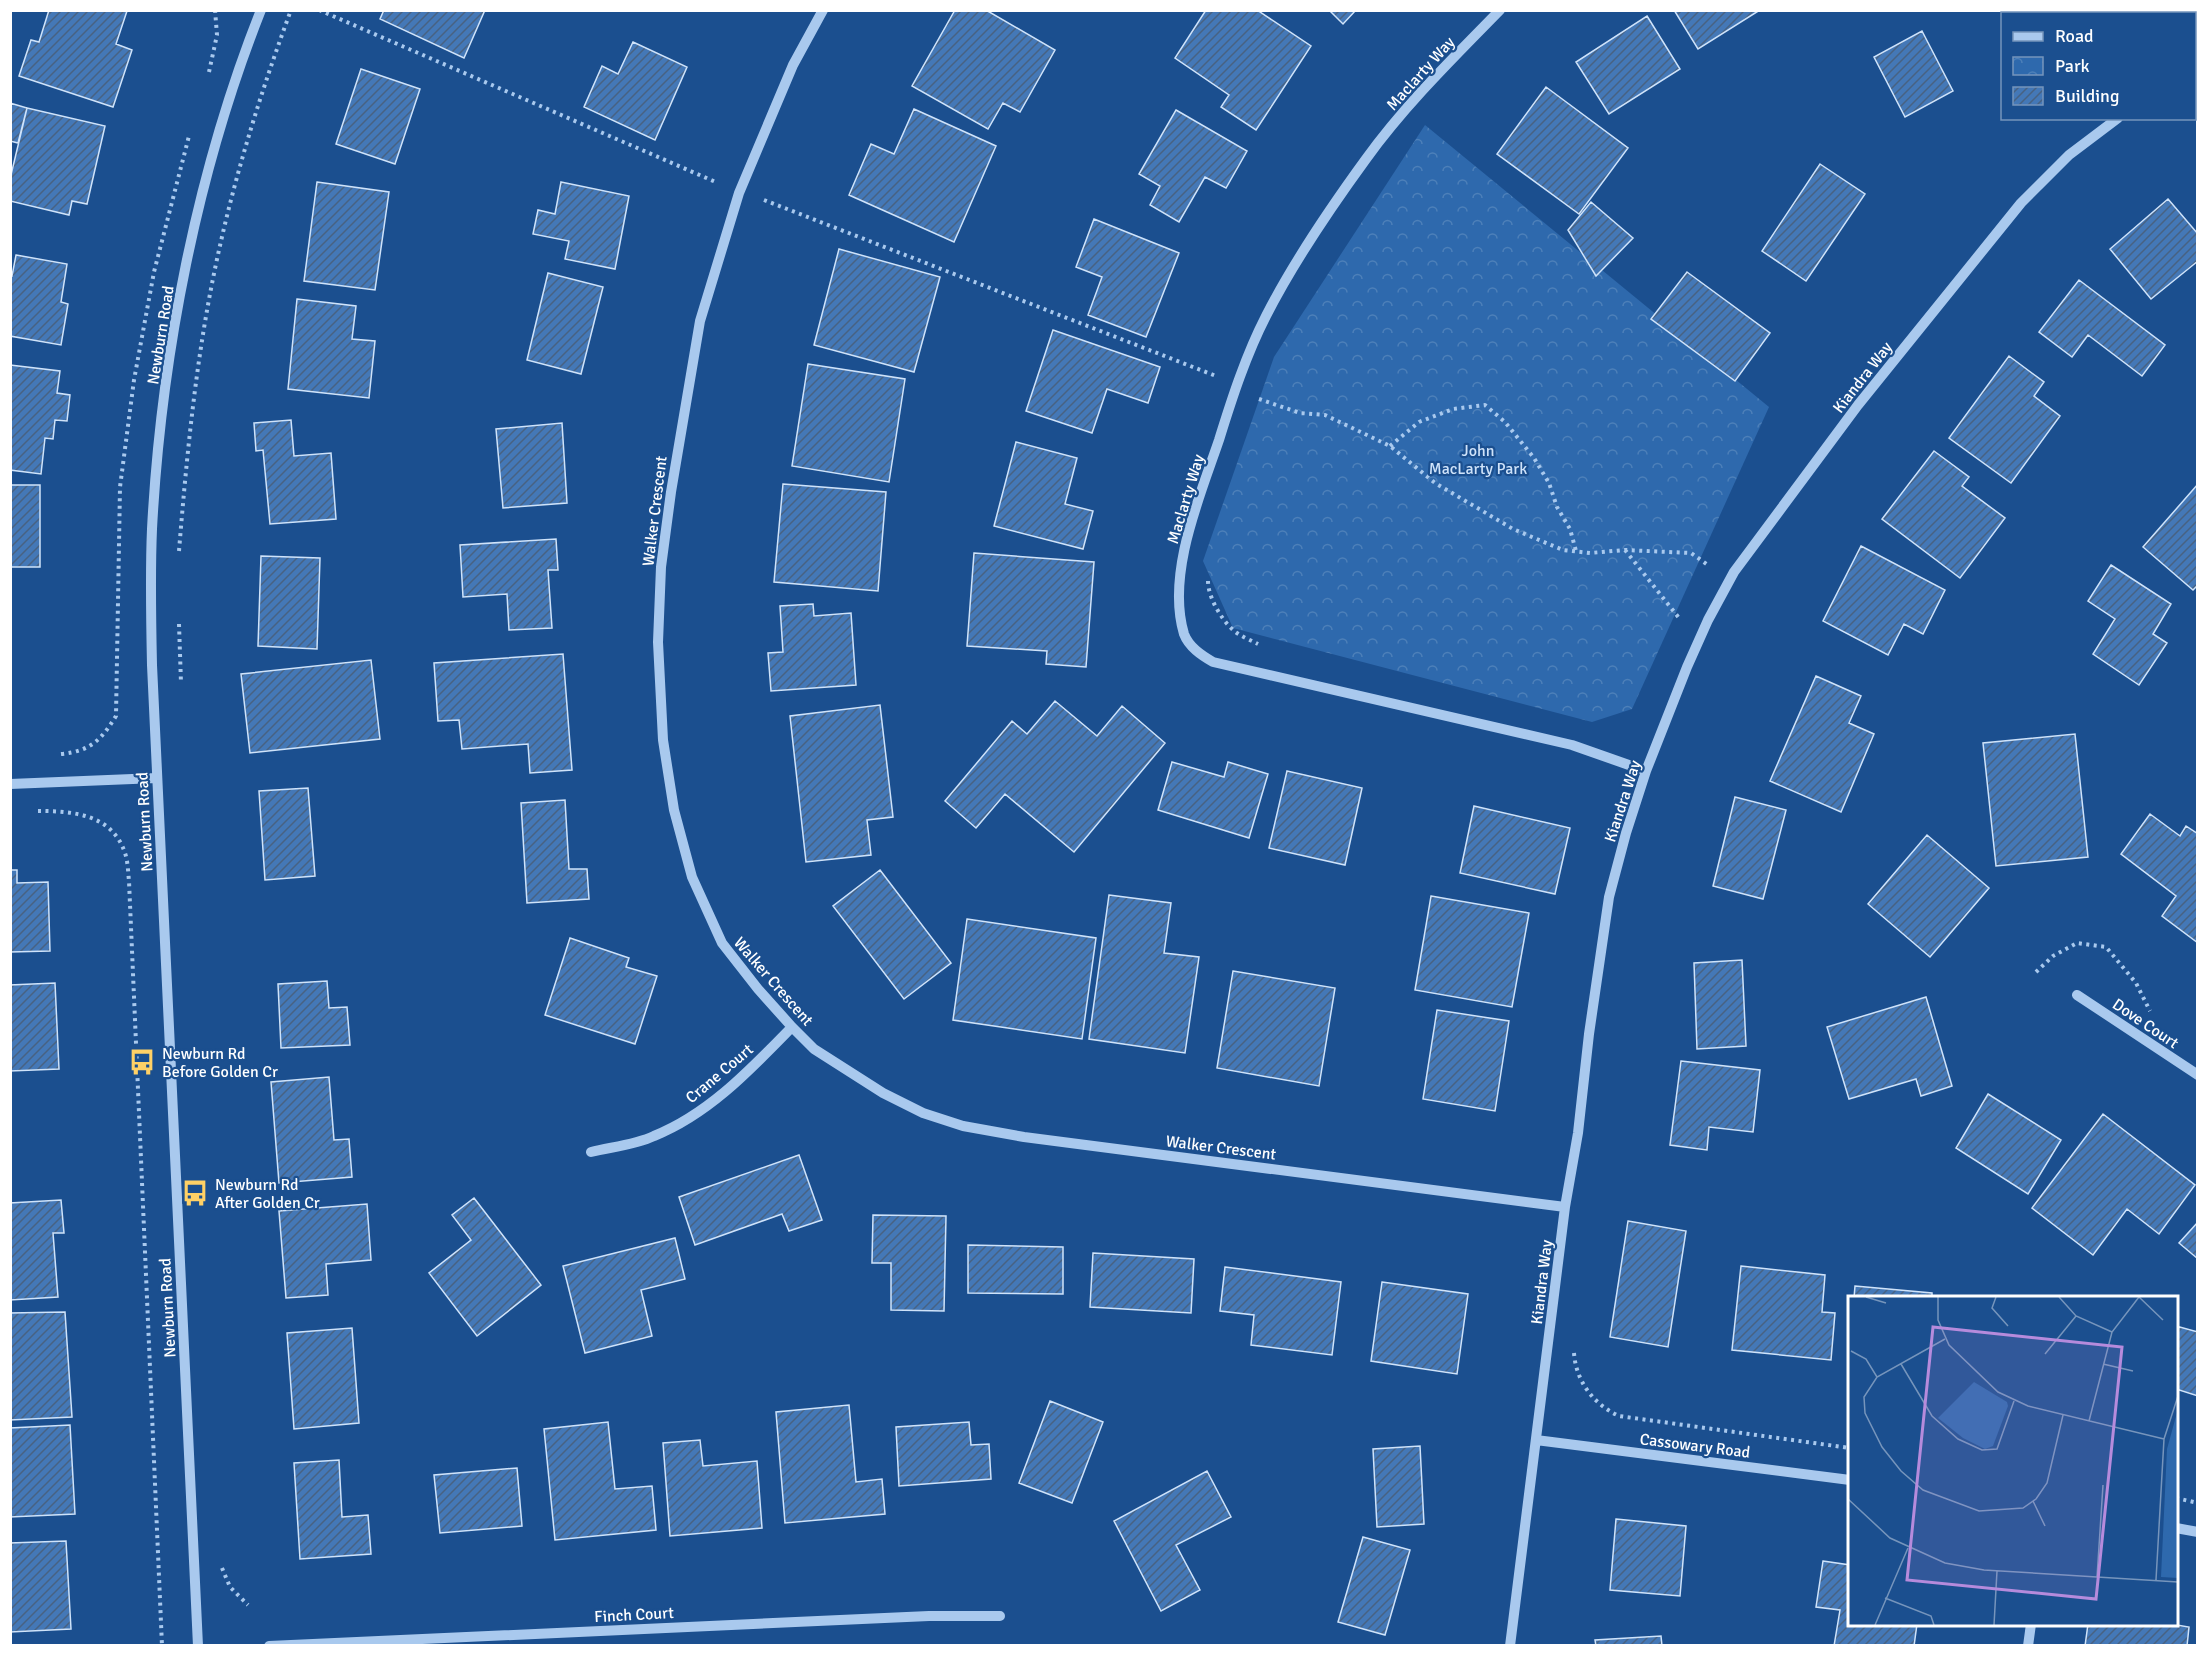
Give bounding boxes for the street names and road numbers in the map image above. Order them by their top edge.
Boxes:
street label: Maclarty Way [1382,32,1460,115]
street label: Newburn Road [143,284,179,386]
street label: Kiandra Way [1829,338,1897,417]
street label: Maclarty Way [1163,452,1209,547]
street label: Walker Crescent [638,454,672,567]
street label: Kiandra Way [1600,757,1646,845]
street label: Newburn Road [132,772,158,872]
street label: Walker Crescent [729,933,817,1030]
street label: Dove Court [2109,994,2183,1053]
street label: Crane Court [682,1039,758,1108]
street label: Walker Crescent [1165,1131,1278,1165]
street label: Kiandra Way [1527,1238,1557,1326]
street label: Newburn Road [155,1258,181,1358]
street label: Cassowary Road [1639,1429,1751,1463]
street label: Finch Court [594,1603,675,1627]

